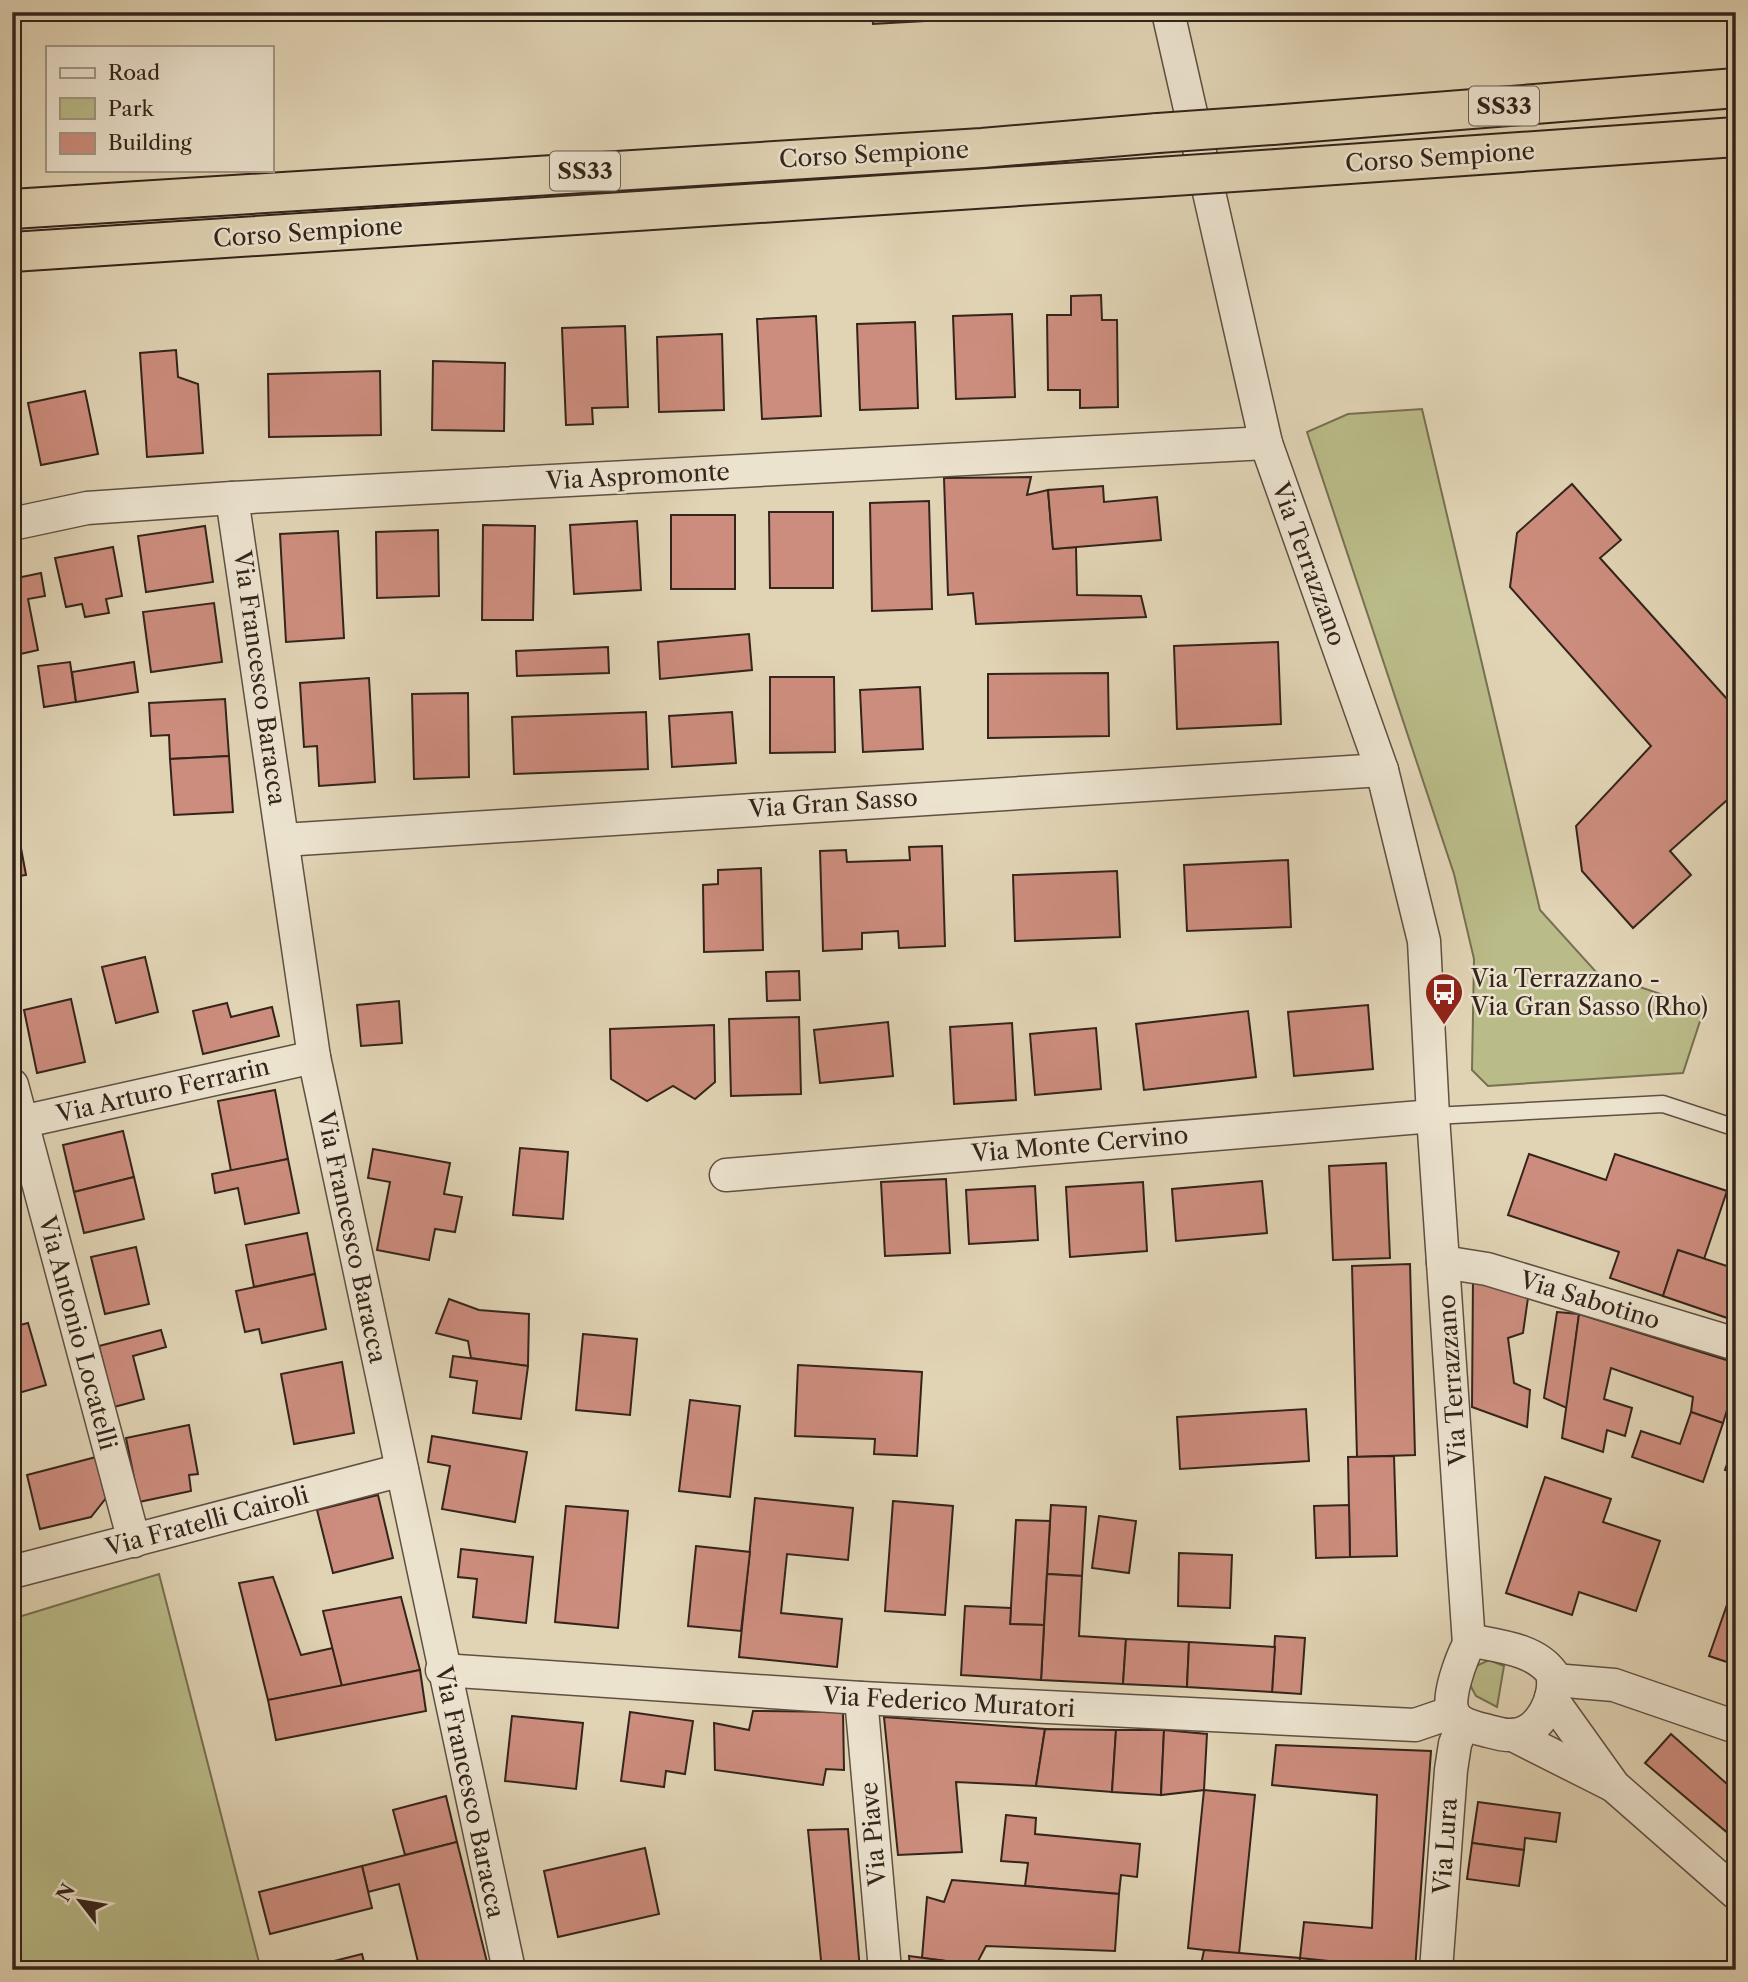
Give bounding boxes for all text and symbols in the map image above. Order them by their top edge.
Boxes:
legend [46,46,273,172]
text: Road [108,60,160,85]
road number: SS33 [1469,86,1539,125]
text: Park [108,96,154,121]
text: Building [108,130,193,155]
street label: Corso Sempione [778,135,970,173]
street label: Corso Sempione [1344,136,1536,178]
road number: SS33 [550,152,620,190]
street label: Corso Sempione [212,211,404,253]
street label: Via Aspromonte [544,457,731,495]
street label: Via Terrazzano [1266,477,1352,650]
street label: Via Francesco Baracca [228,548,292,807]
street label: Via Gran Sasso [747,783,918,823]
place label: Via Terrazzano - Via Gran Sasso (Rho) [1470,964,1708,1021]
bus stop icon: Via Terrazzano - Via Gran Sasso (Rho) [1423,971,1465,1026]
street label: Via Arturo Ferrarin [53,1051,272,1129]
street label: Via Francesco Baracca [311,1107,393,1366]
street label: Via Monte Cervino [970,1120,1189,1168]
street label: Via Antonio Locatelli [33,1212,123,1453]
street label: Via Sabotino [1515,1265,1664,1335]
street label: Via Terrazzano [1432,1293,1473,1468]
street label: Via Fratelli Cairoli [101,1480,312,1562]
street label: Via Francesco Baracca [429,1662,511,1921]
street label: Via Federico Muratori [821,1681,1076,1723]
street label: Via Piave [854,1781,892,1888]
street label: Via Lura [1427,1796,1463,1896]
north arrow [46,1867,116,1937]
text: N [52,1880,80,1906]

